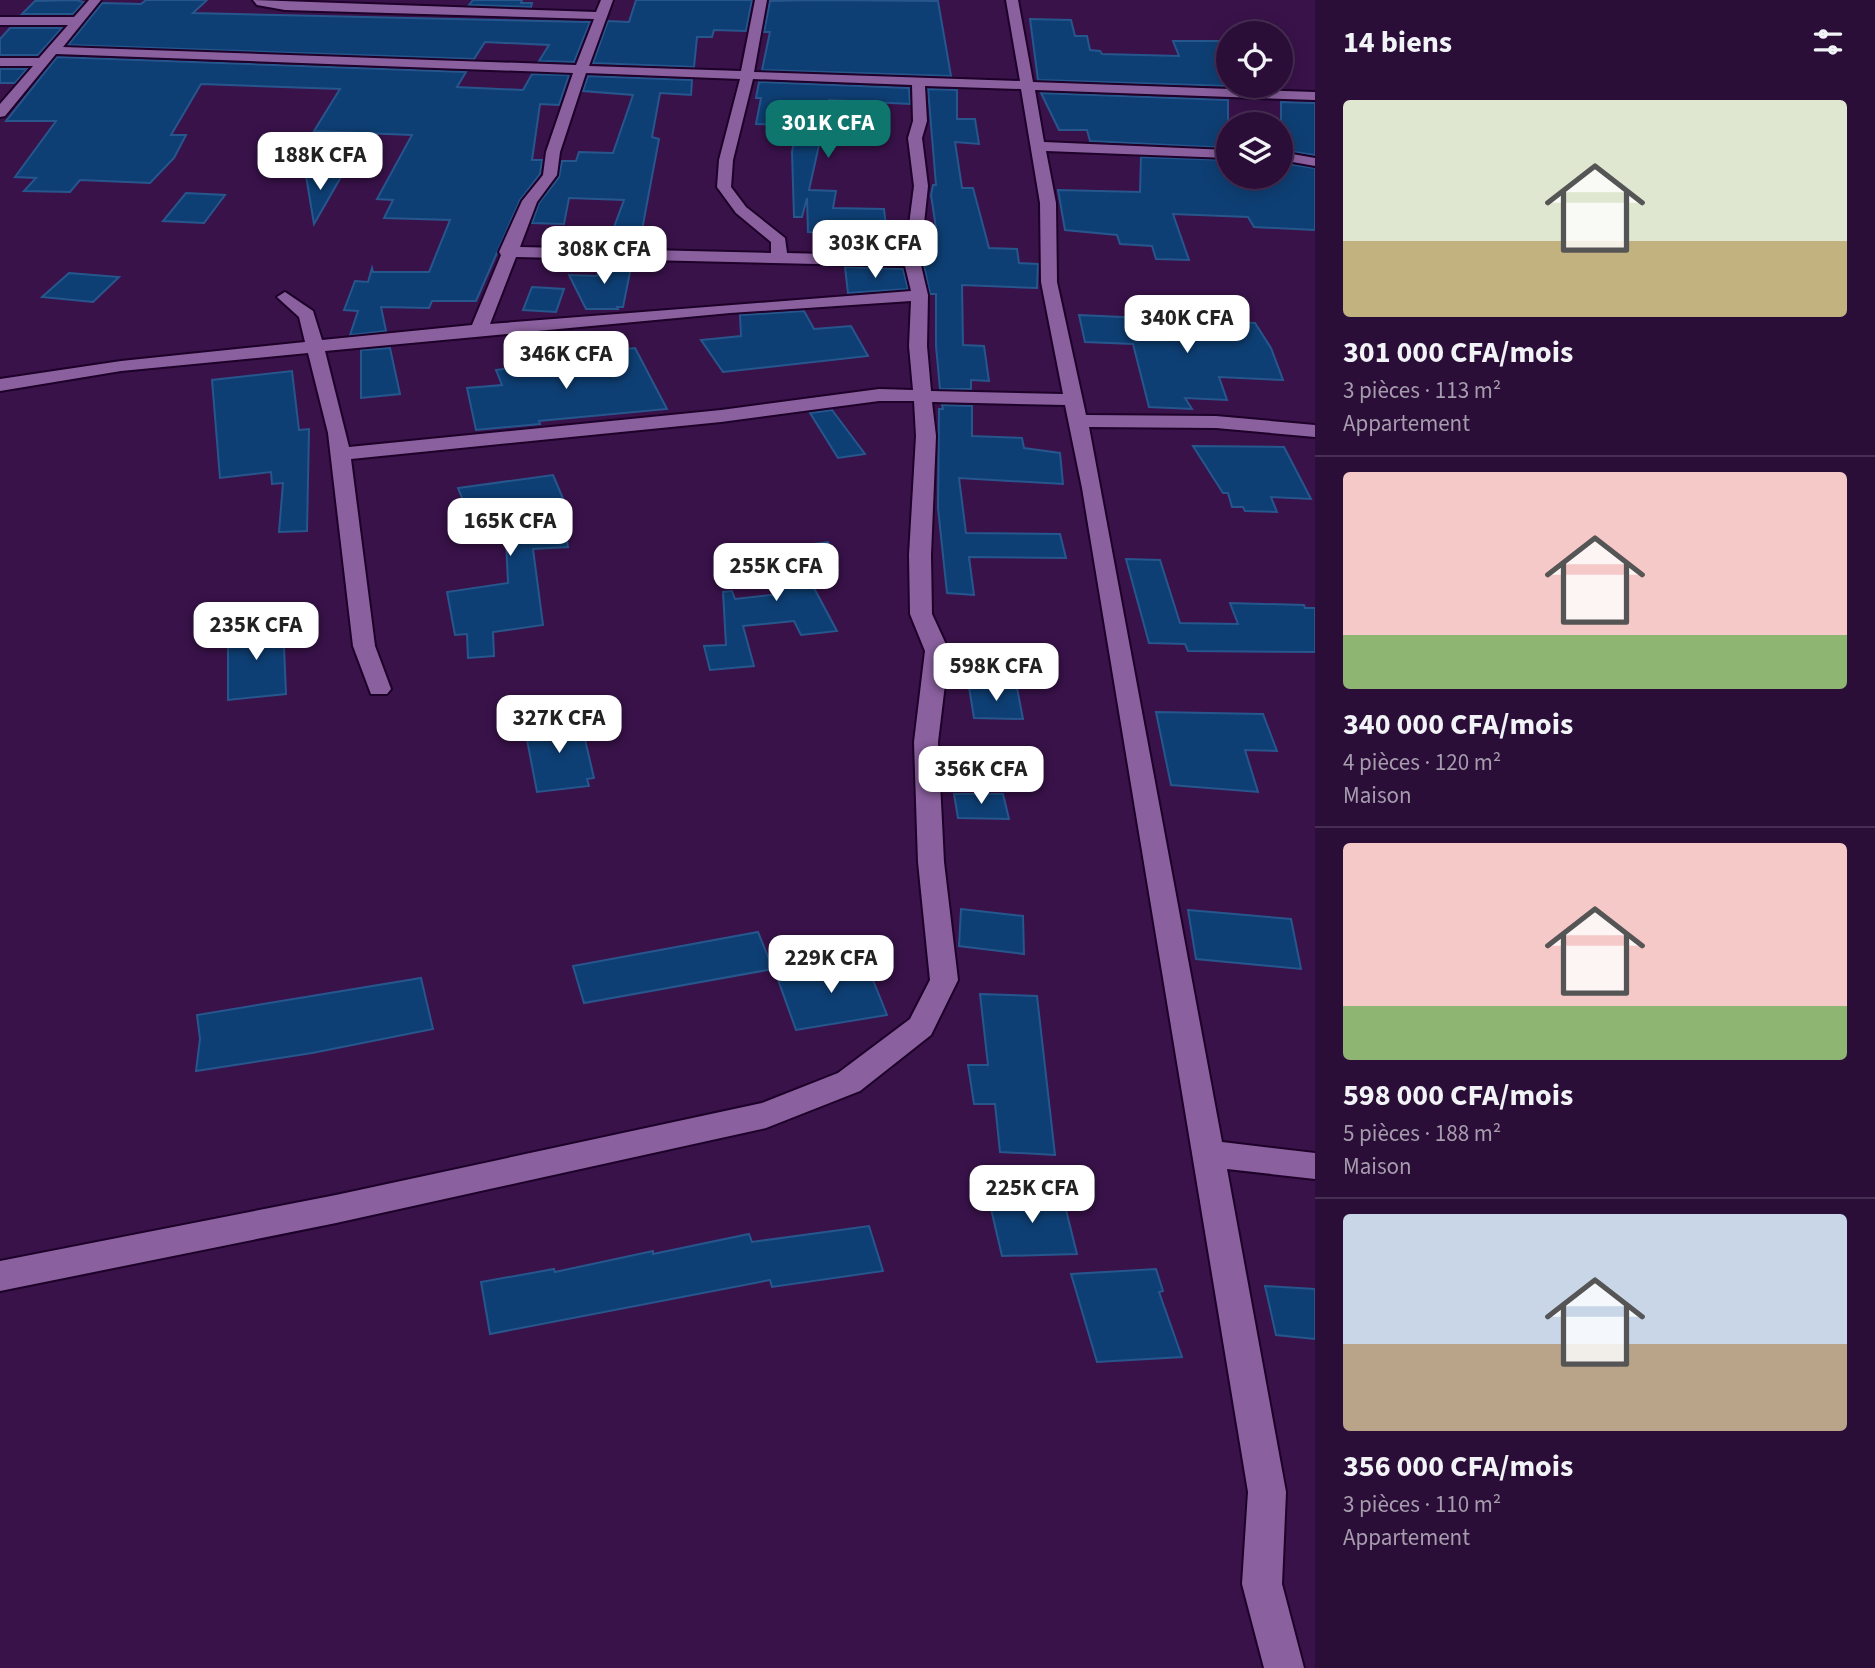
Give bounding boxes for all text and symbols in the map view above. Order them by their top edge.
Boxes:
map controls [1216,21,1293,189]
button: locate [1216,21,1293,98]
text: 14 biens [1343,21,1452,64]
icon: filters [1809,23,1847,61]
pin: 301K CFA [756,100,900,160]
text: 301K CFA [782,106,874,139]
button: layers [1216,112,1293,189]
pin: 188K CFA [248,132,392,192]
text: 188K CFA [274,138,366,171]
icon: home [1532,145,1658,271]
pin: 303K CFA [803,220,947,280]
pin: 308K CFA [532,226,676,286]
text: 303K CFA [829,226,921,259]
text: 308K CFA [558,232,650,265]
pin: 340K CFA [1115,296,1259,355]
text: 340K CFA [1141,301,1233,334]
text: 301 000 CFA/mois [1343,331,1573,374]
pin: 346K CFA [494,332,638,391]
text: 346K CFA [520,337,612,370]
text: 3 pièces · 113 m² [1343,374,1501,407]
text: Appartement [1343,407,1470,440]
pin: 165K CFA [438,498,582,558]
text: 165K CFA [464,504,556,537]
icon: home [1532,517,1658,643]
pin: 255K CFA [704,544,848,603]
text: 255K CFA [730,549,822,582]
pin: 235K CFA [184,602,328,662]
text: 235K CFA [210,608,302,641]
pin: 598K CFA [924,644,1068,703]
text: 598K CFA [950,649,1042,682]
pin: 327K CFA [487,696,631,755]
text: 327K CFA [513,701,605,734]
text: 340 000 CFA/mois [1343,703,1573,746]
pin: 356K CFA [909,746,1053,806]
text: 4 pièces · 120 m² [1343,746,1501,779]
text: 356K CFA [935,752,1027,785]
text: Maison [1343,779,1412,812]
icon: home [1532,888,1658,1014]
pin: 229K CFA [759,936,903,995]
text: 229K CFA [785,941,877,974]
text: 598 000 CFA/mois [1343,1074,1573,1117]
text: 5 pièces · 188 m² [1343,1117,1501,1150]
text: Maison [1343,1150,1412,1183]
pin: 225K CFA [960,1166,1104,1225]
text: 225K CFA [986,1171,1078,1204]
icon: home [1532,1259,1658,1385]
text: 356 000 CFA/mois [1343,1445,1573,1488]
text: 3 pièces · 110 m² [1343,1488,1501,1521]
text: Appartement [1343,1521,1470,1554]

